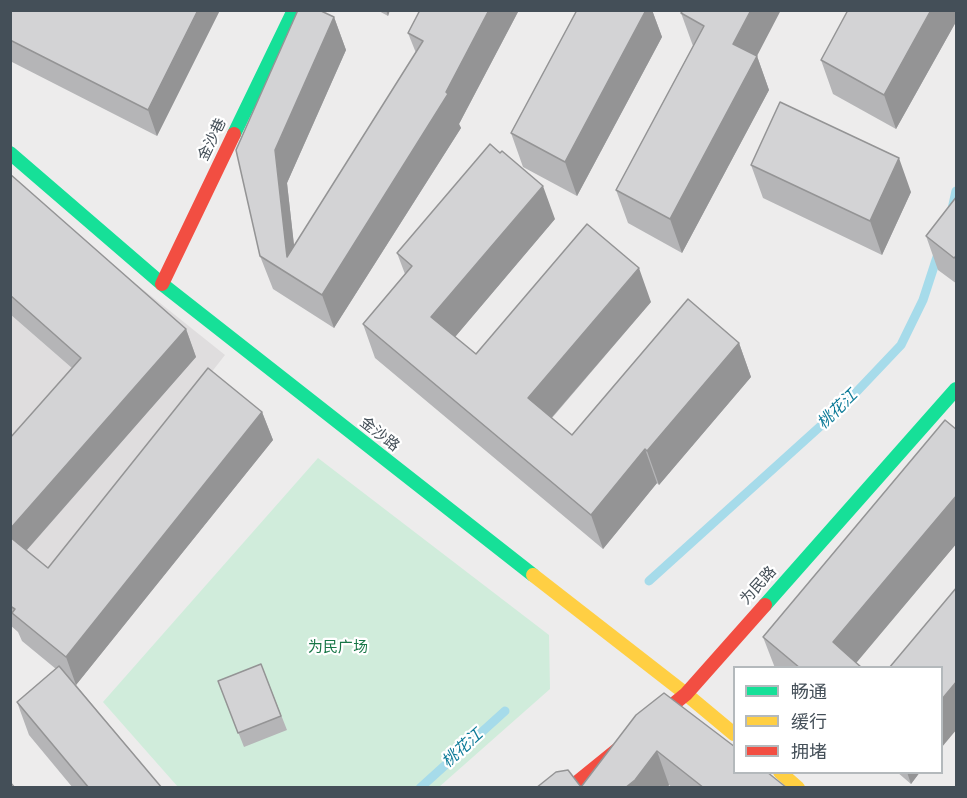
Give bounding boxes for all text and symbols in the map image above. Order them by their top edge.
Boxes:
street label: 金沙巷 [195,116,231,164]
water label: 桃花江 [814,386,862,434]
street label: 金沙路 [356,414,402,456]
street label: 为民路 [737,563,781,609]
park label: 为民广场 [308,639,368,657]
legend [733,666,943,774]
text: 畅通 [791,678,827,705]
text: 缓行 [791,708,827,735]
water label: 桃花江 [439,726,487,772]
text: 拥堵 [791,738,827,765]

